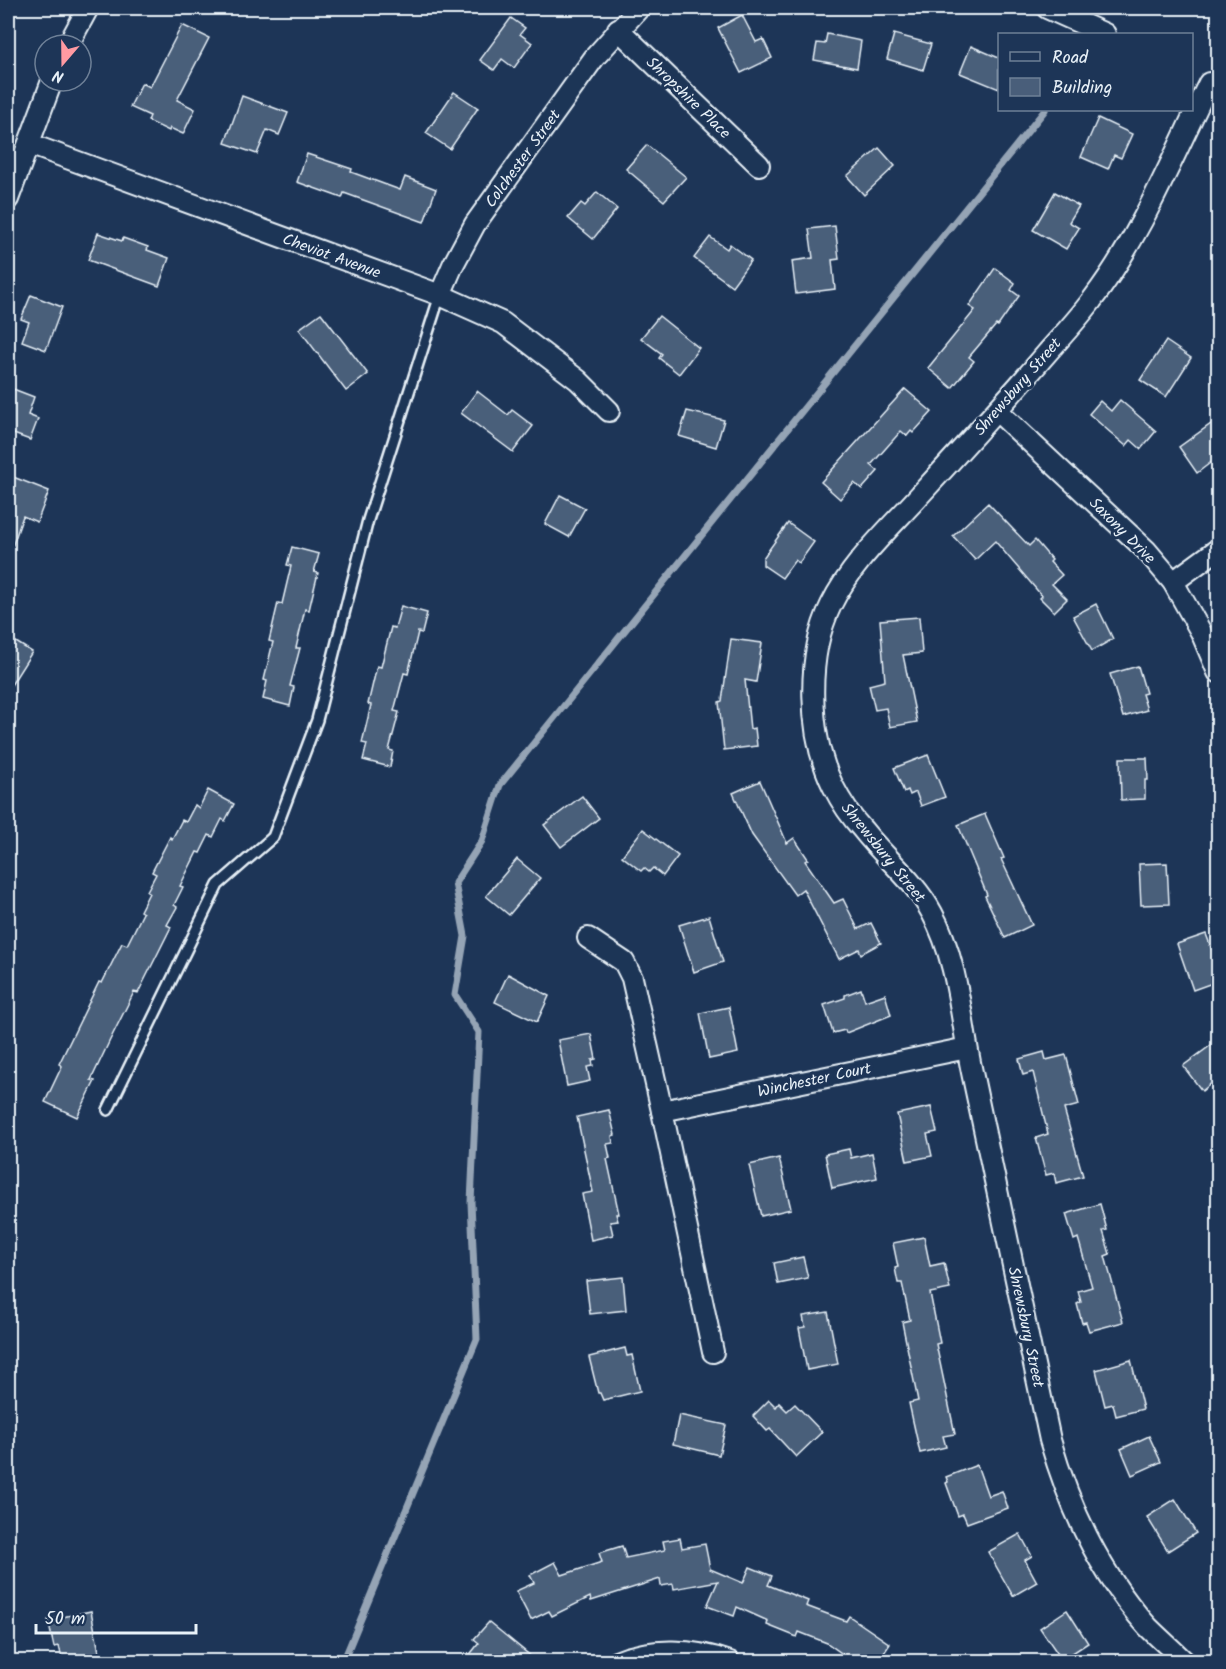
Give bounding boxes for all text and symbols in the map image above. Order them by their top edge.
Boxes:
north arrow [33,33,93,93]
legend [998,33,1193,111]
text: Road [1052,44,1089,73]
street label: Shropshire Place [640,51,736,145]
text: N [49,62,67,89]
text: Building [1052,74,1112,103]
street label: Colchester Street [479,104,568,213]
street label: Cheviot Avenue [279,227,384,286]
street label: Shrewsbury Street [968,332,1068,442]
street label: Saxony Drive [1083,492,1161,570]
street label: Shrewsbury Street [834,797,932,909]
street label: Winchester Court [755,1056,874,1105]
street label: Shrewsbury Street [1001,1265,1051,1391]
scale bar [36,1597,196,1635]
text: 50 m [45,1605,85,1634]

